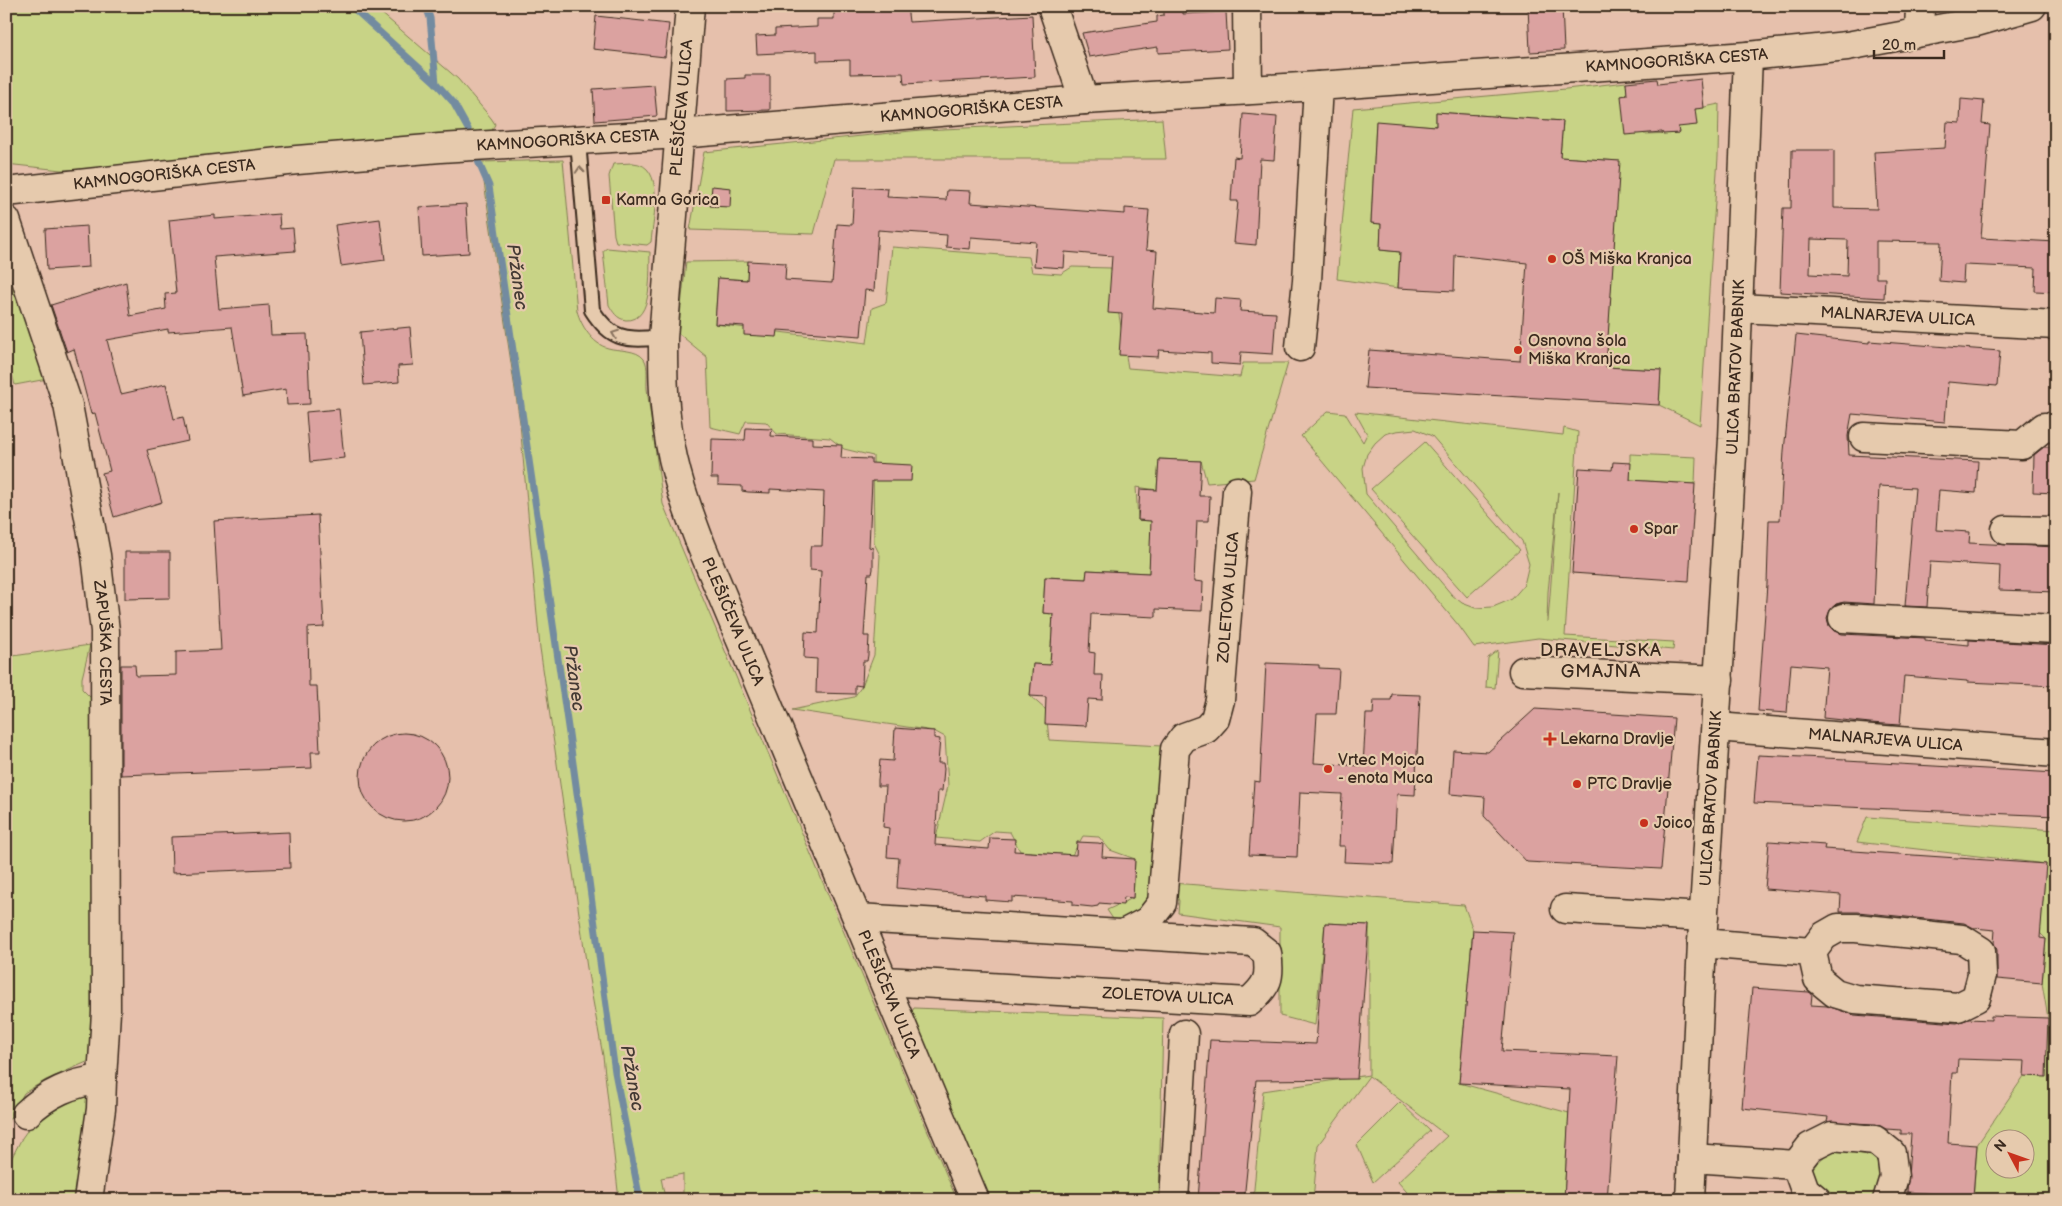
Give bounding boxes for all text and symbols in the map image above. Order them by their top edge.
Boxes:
scale bar [1874,28,1944,60]
text: 20 m [1882,36,1916,55]
street label: PLEŠIČEVA ULICA [665,39,697,177]
street label: KAMNOGORIŠKA CESTA [1585,45,1769,77]
street label: KAMNOGORIŠKA CESTA [879,92,1063,127]
street label: KAMNOGORIŠKA CESTA [476,126,660,155]
street label: KAMNOGORIŠKA CESTA [72,155,256,194]
one-way arrow [575,165,586,173]
place label: Kamna Gorica [616,191,719,210]
marker: Kamna Gorica [600,194,612,206]
water label: Pržanec [502,243,532,312]
place label: OŠ Miška Kranjca [1562,248,1692,269]
marker: OŠ Miška Kranjca [1546,253,1558,265]
street label: ULICA BRATOV BABNIK [1723,278,1749,456]
street label: MALNARJEVA ULICA [1820,303,1976,330]
one-way arrow [611,329,620,340]
place label: Osnovna šola Miška Kranjca [1528,332,1631,369]
marker: Osnovna šola Miška Kranjca [1512,344,1524,356]
place label: Spar [1644,520,1678,539]
marker: Spar [1628,523,1640,535]
street label: ZOLETOVA ULICA [1213,531,1243,664]
street label: PLEŠIČEVA ULICA [698,554,768,688]
street label: ZAPUŠKA CESTA [89,578,117,706]
district label: DRAVELJSKA GMAJNA [1540,640,1662,682]
water label: Pržanec [559,644,589,713]
street label: ULICA BRATOV BABNIK [1696,710,1726,887]
street label: MALNARJEVA ULICA [1808,725,1964,755]
place label: Lekarna Dravlje [1560,730,1674,749]
marker: Lekarna Dravlje [1544,733,1556,745]
place label: Vrtec Mojca - enota Muca [1338,751,1433,788]
marker: Vrtec Mojca - enota Muca [1322,763,1334,775]
place label: PTC Dravlje [1587,775,1673,794]
marker: PTC Dravlje [1571,778,1583,790]
place label: Joico [1654,814,1692,833]
marker: Joico [1638,817,1650,829]
street label: PLEŠIČEVA ULICA [854,927,924,1061]
street label: ZOLETOVA ULICA [1101,984,1234,1010]
water label: Pržanec [616,1043,648,1113]
north arrow [1984,1128,2034,1178]
text: N [1991,1136,2010,1155]

